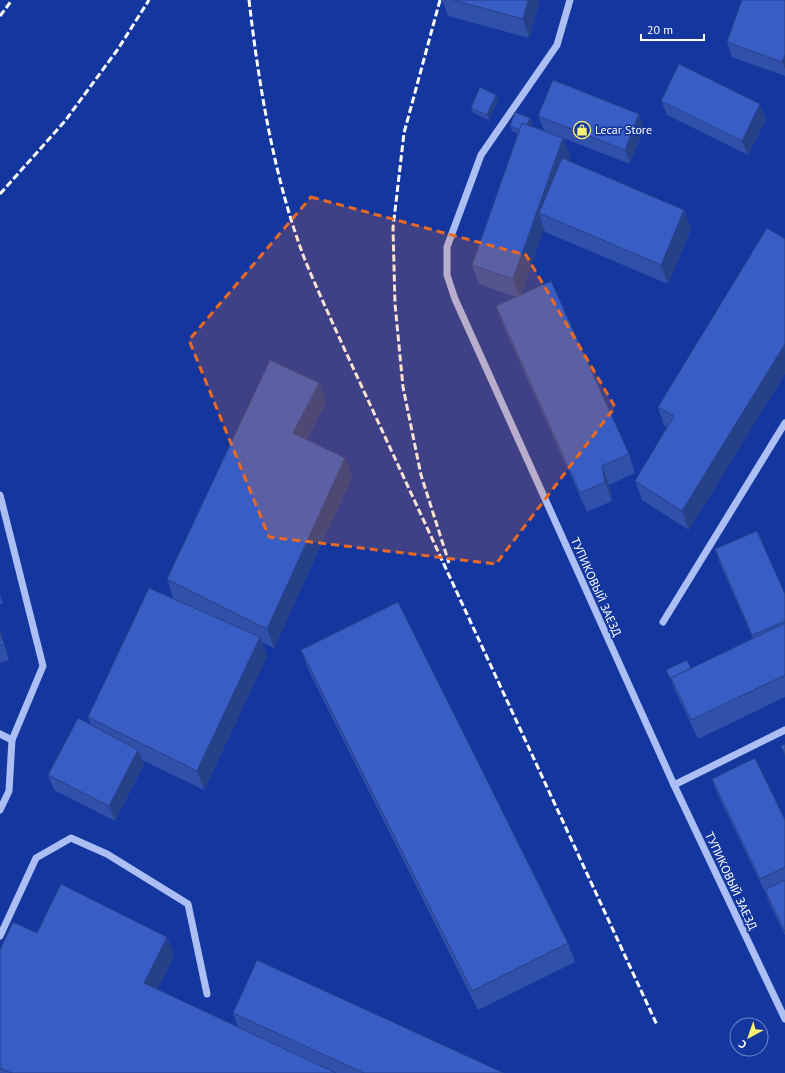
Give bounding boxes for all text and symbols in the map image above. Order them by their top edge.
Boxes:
scale bar [641,16,704,42]
text: 20 m [647,22,673,37]
shop icon: Lecar Store [572,120,592,140]
place label: Lecar Store [595,122,652,137]
street label: ТУПИКОВЫЙ ЗАЕЗД [568,535,625,639]
street label: ТУПИКОВЫЙ ЗАЕЗД [702,829,761,932]
north arrow [729,1017,769,1057]
text: С [736,1037,749,1052]

